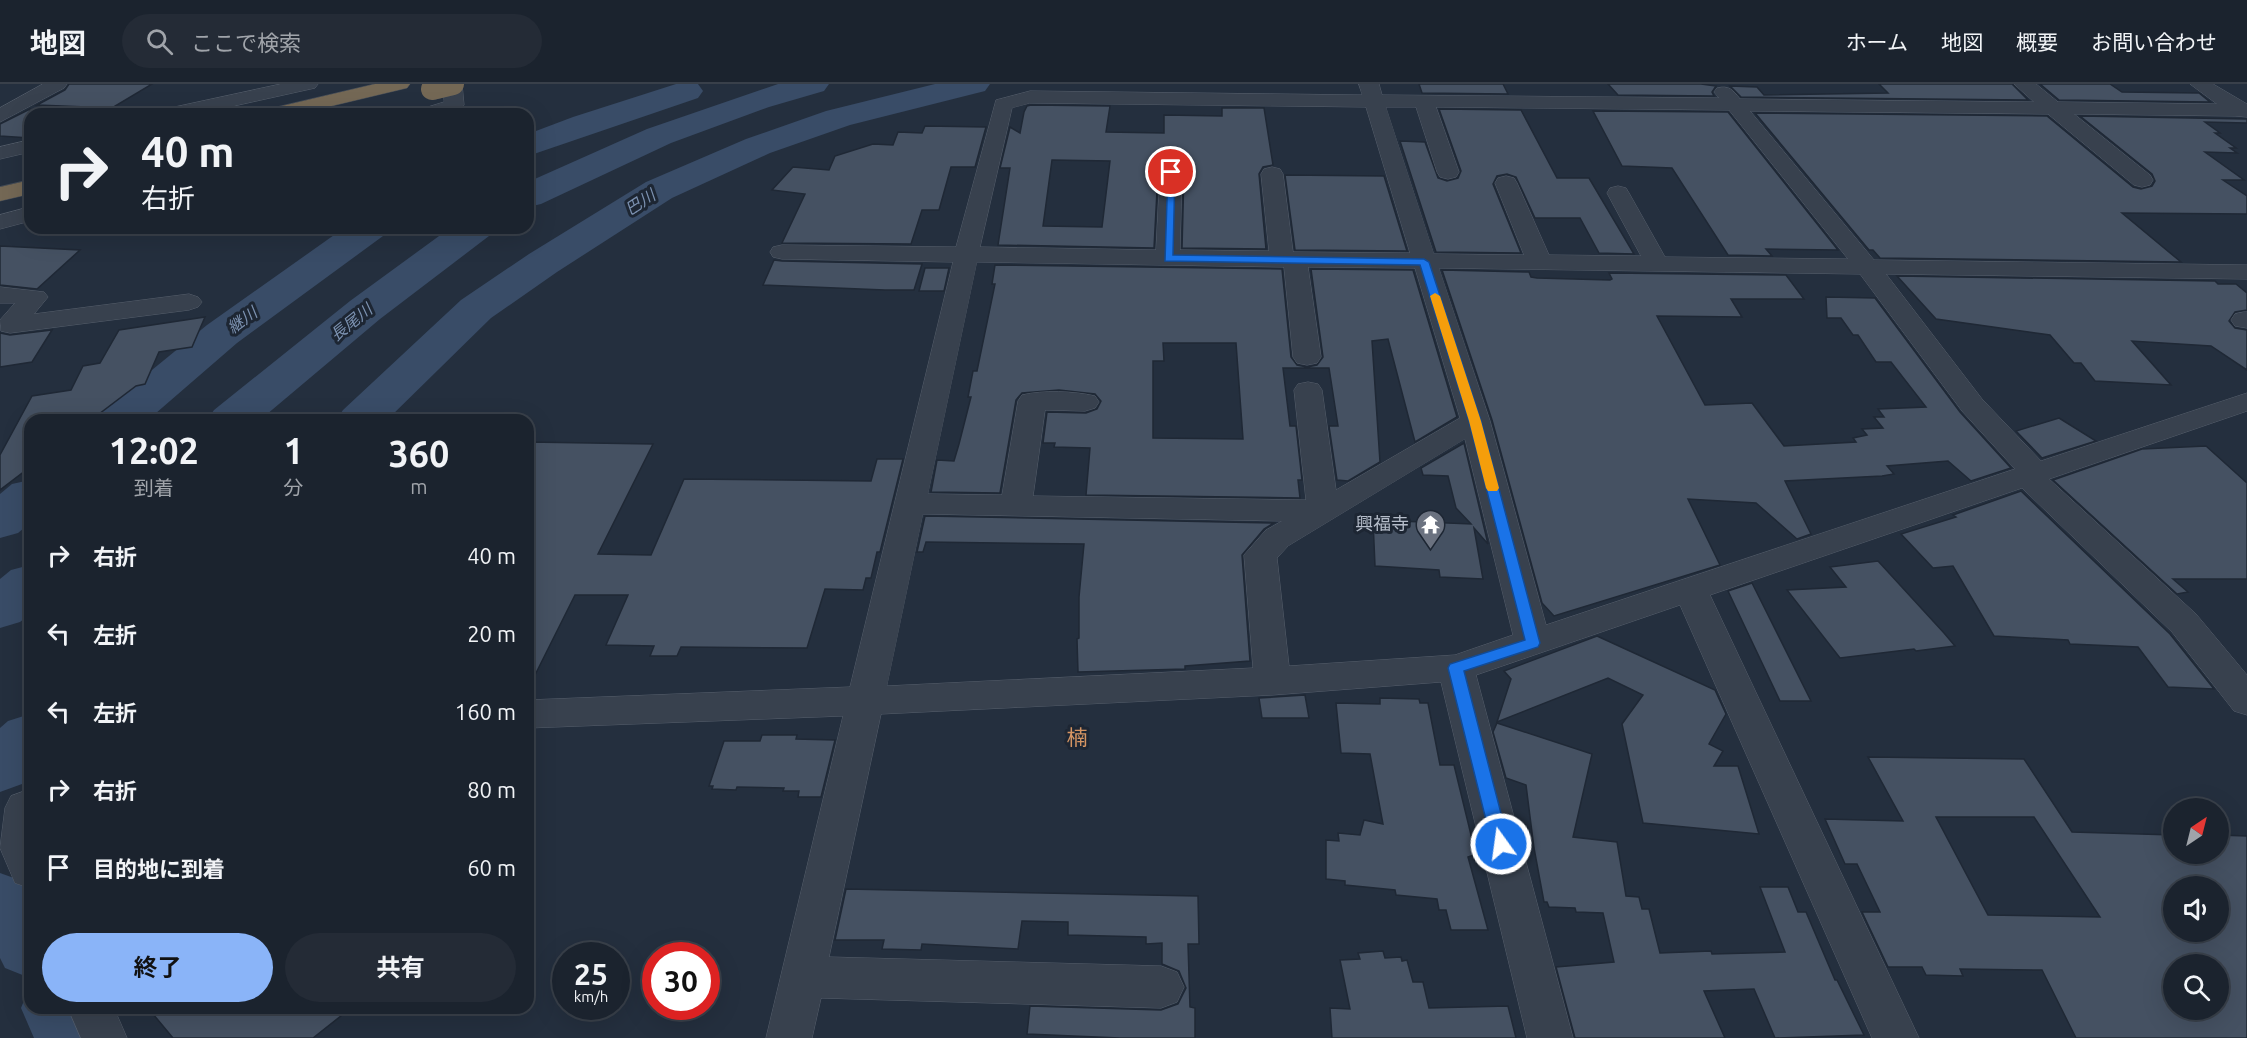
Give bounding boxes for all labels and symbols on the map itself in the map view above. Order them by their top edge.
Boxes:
pin [1145,146,1196,197]
water label: 巴川 [622,185,660,218]
water label: 長尾川 [327,299,377,344]
water label: 継川 [224,302,262,337]
temple icon: 興福寺 [1414,508,1446,550]
place label: 興福寺 [1355,513,1409,533]
district label: 楠 [1067,725,1088,749]
north arrow [2163,798,2229,864]
position arrow [1469,812,1533,876]
speed limit sign: 30 [642,942,720,1020]

